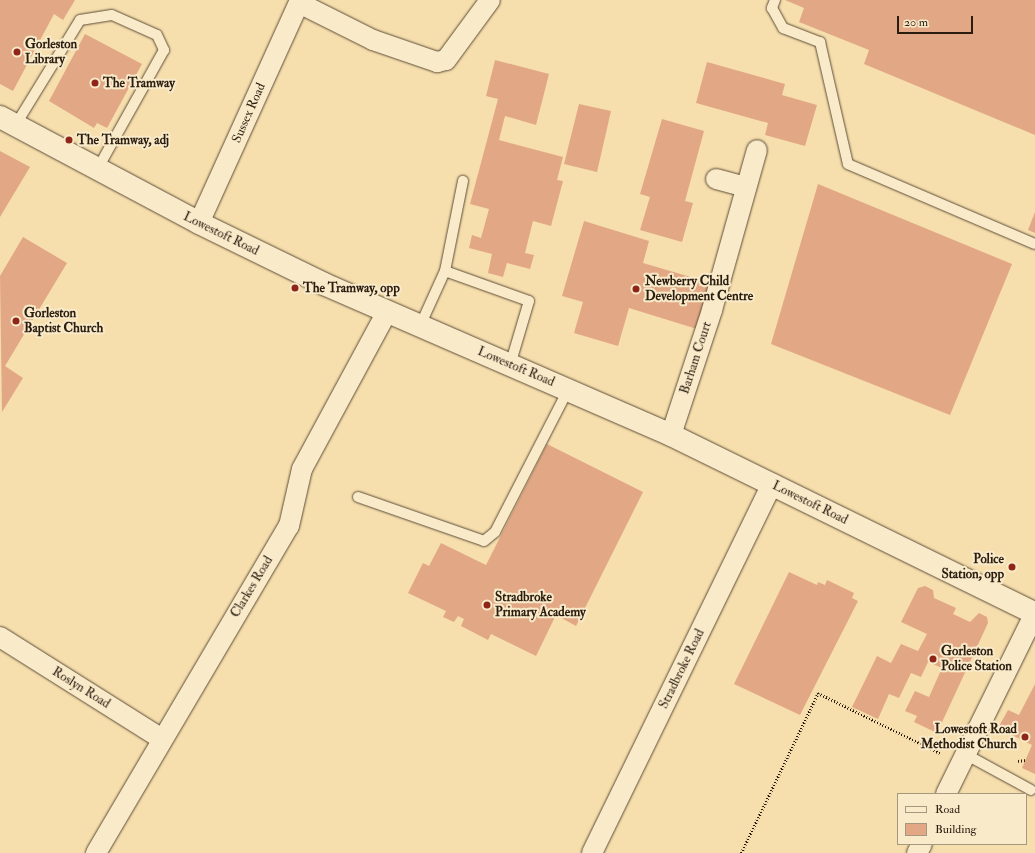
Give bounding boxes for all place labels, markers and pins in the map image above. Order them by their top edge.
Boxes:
place label: Gorleston Library [25,37,77,68]
marker: Gorleston Library [12,47,22,57]
place label: The Tramway [103,75,175,91]
marker: The Tramway [90,78,100,88]
place label: The Tramway, adj [77,132,169,148]
marker: The Tramway, adj [64,135,74,145]
place label: Newberry Child Development Centre [645,274,753,305]
place label: The Tramway, opp [303,280,400,296]
marker: The Tramway, opp [290,283,300,293]
marker: Newberry Child Development Centre [630,283,642,295]
place label: Gorleston Baptist Church [24,306,103,337]
marker: Gorleston Baptist Church [11,316,21,326]
place label: Police Station, opp [941,552,1004,583]
marker: Police Station, opp [1007,562,1017,572]
place label: Stradbroke Primary Academy [495,590,586,621]
marker: Stradbroke Primary Academy [482,600,492,610]
place label: Gorleston Police Station [941,644,1012,675]
marker: Gorleston Police Station [928,654,938,664]
place label: Lowestoft Road Methodist Church [921,722,1017,753]
marker: Lowestoft Road Methodist Church [1020,732,1030,742]

